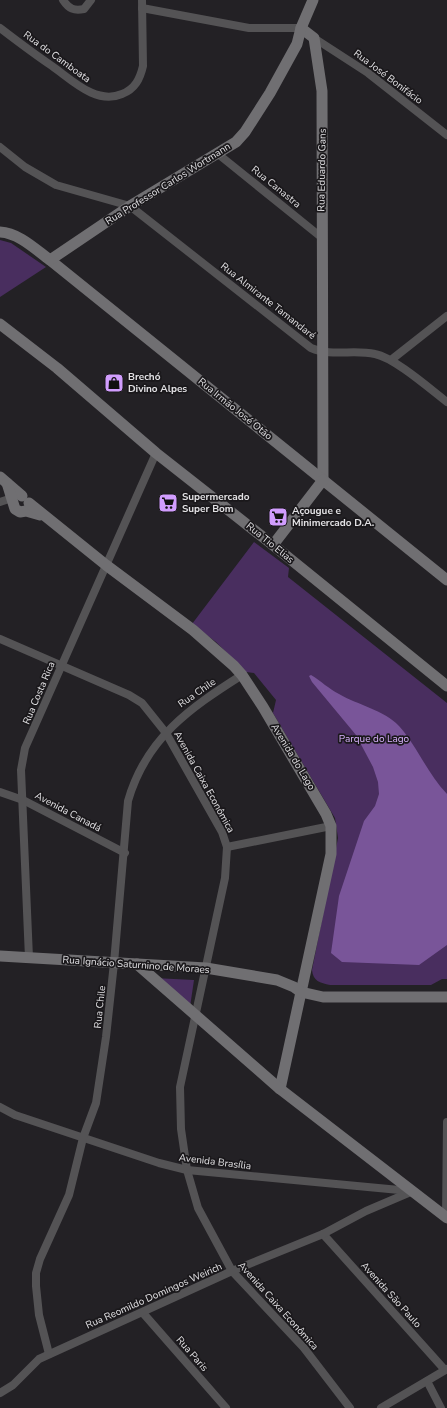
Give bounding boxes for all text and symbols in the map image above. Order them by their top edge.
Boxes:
street label: Rua do Camboata [21,28,93,86]
street label: Rua José Bonifácio [351,46,426,108]
street label: Rua Eduardo Gans [314,128,330,212]
street label: Rua Professor Carlos Wortmann [103,140,233,228]
street label: Rua Canastra [248,163,304,211]
street label: Rua Almirante Tamandaré [218,259,318,343]
place label: Brechó Divino Alpes [128,370,187,396]
shop icon: Brechó Divino Alpes [103,372,125,394]
street label: Rua Irmão José Otão [195,375,275,444]
place label: Supermercado Super Bom [182,490,250,516]
supermarket icon: Supermercado Super Bom [157,492,179,514]
place label: Açougue e Minimercado D.A. [292,504,374,530]
supermarket icon: Açougue e Minimercado D.A. [267,506,289,528]
street label: Rua Tio Elias [243,519,297,567]
street label: Rua Costa Rica [19,659,59,727]
street label: Rua Chile [175,675,219,711]
street label: Avenida do Lago [268,721,319,793]
street label: Avenida Caixa Econômica [170,729,238,835]
park label: Parque do Lago [339,732,410,746]
street label: Avenida Canadá [32,789,104,835]
street label: Rua Ignácio Saturnino de Moraes [62,953,210,977]
street label: Rua Chile [91,985,109,1029]
street label: Avenida Brasília [178,1151,252,1173]
street label: Avenida Caixa Econômica [235,1259,321,1353]
street label: Avenida São Paulo [358,1259,425,1331]
street label: Rua Reomildo Domingos Weirich [84,1260,224,1332]
street label: Rua Paris [173,1333,211,1375]

